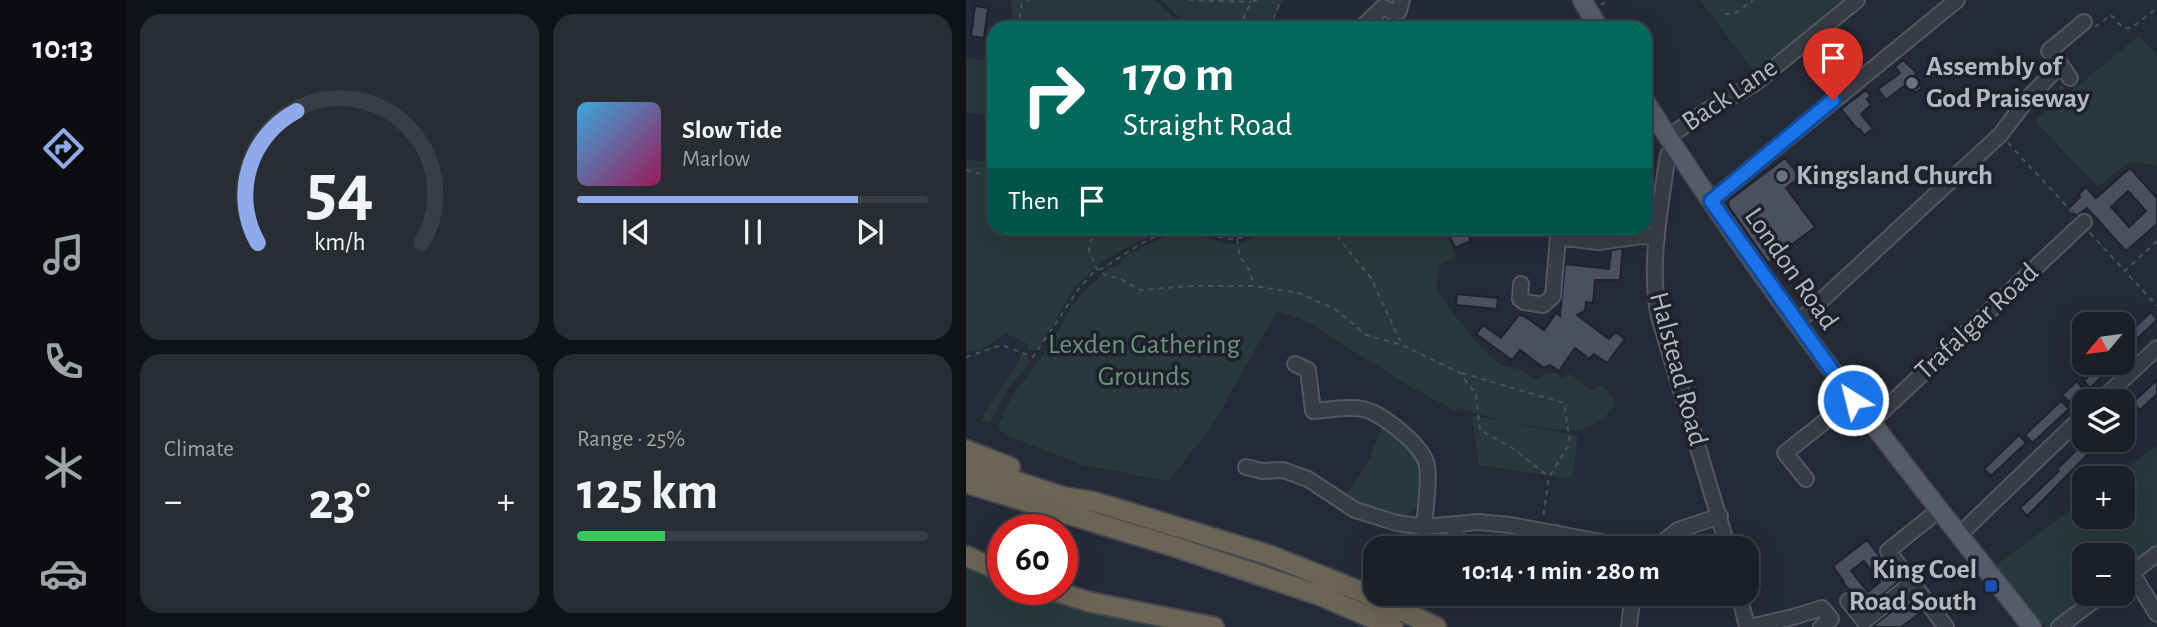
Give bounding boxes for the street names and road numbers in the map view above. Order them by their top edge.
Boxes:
street label: Back Lane [1677,53,1783,137]
street label: London Road [1739,203,1843,335]
street label: Trafalgar Road [1910,258,2044,386]
street label: Halstead Road [1644,289,1712,449]

